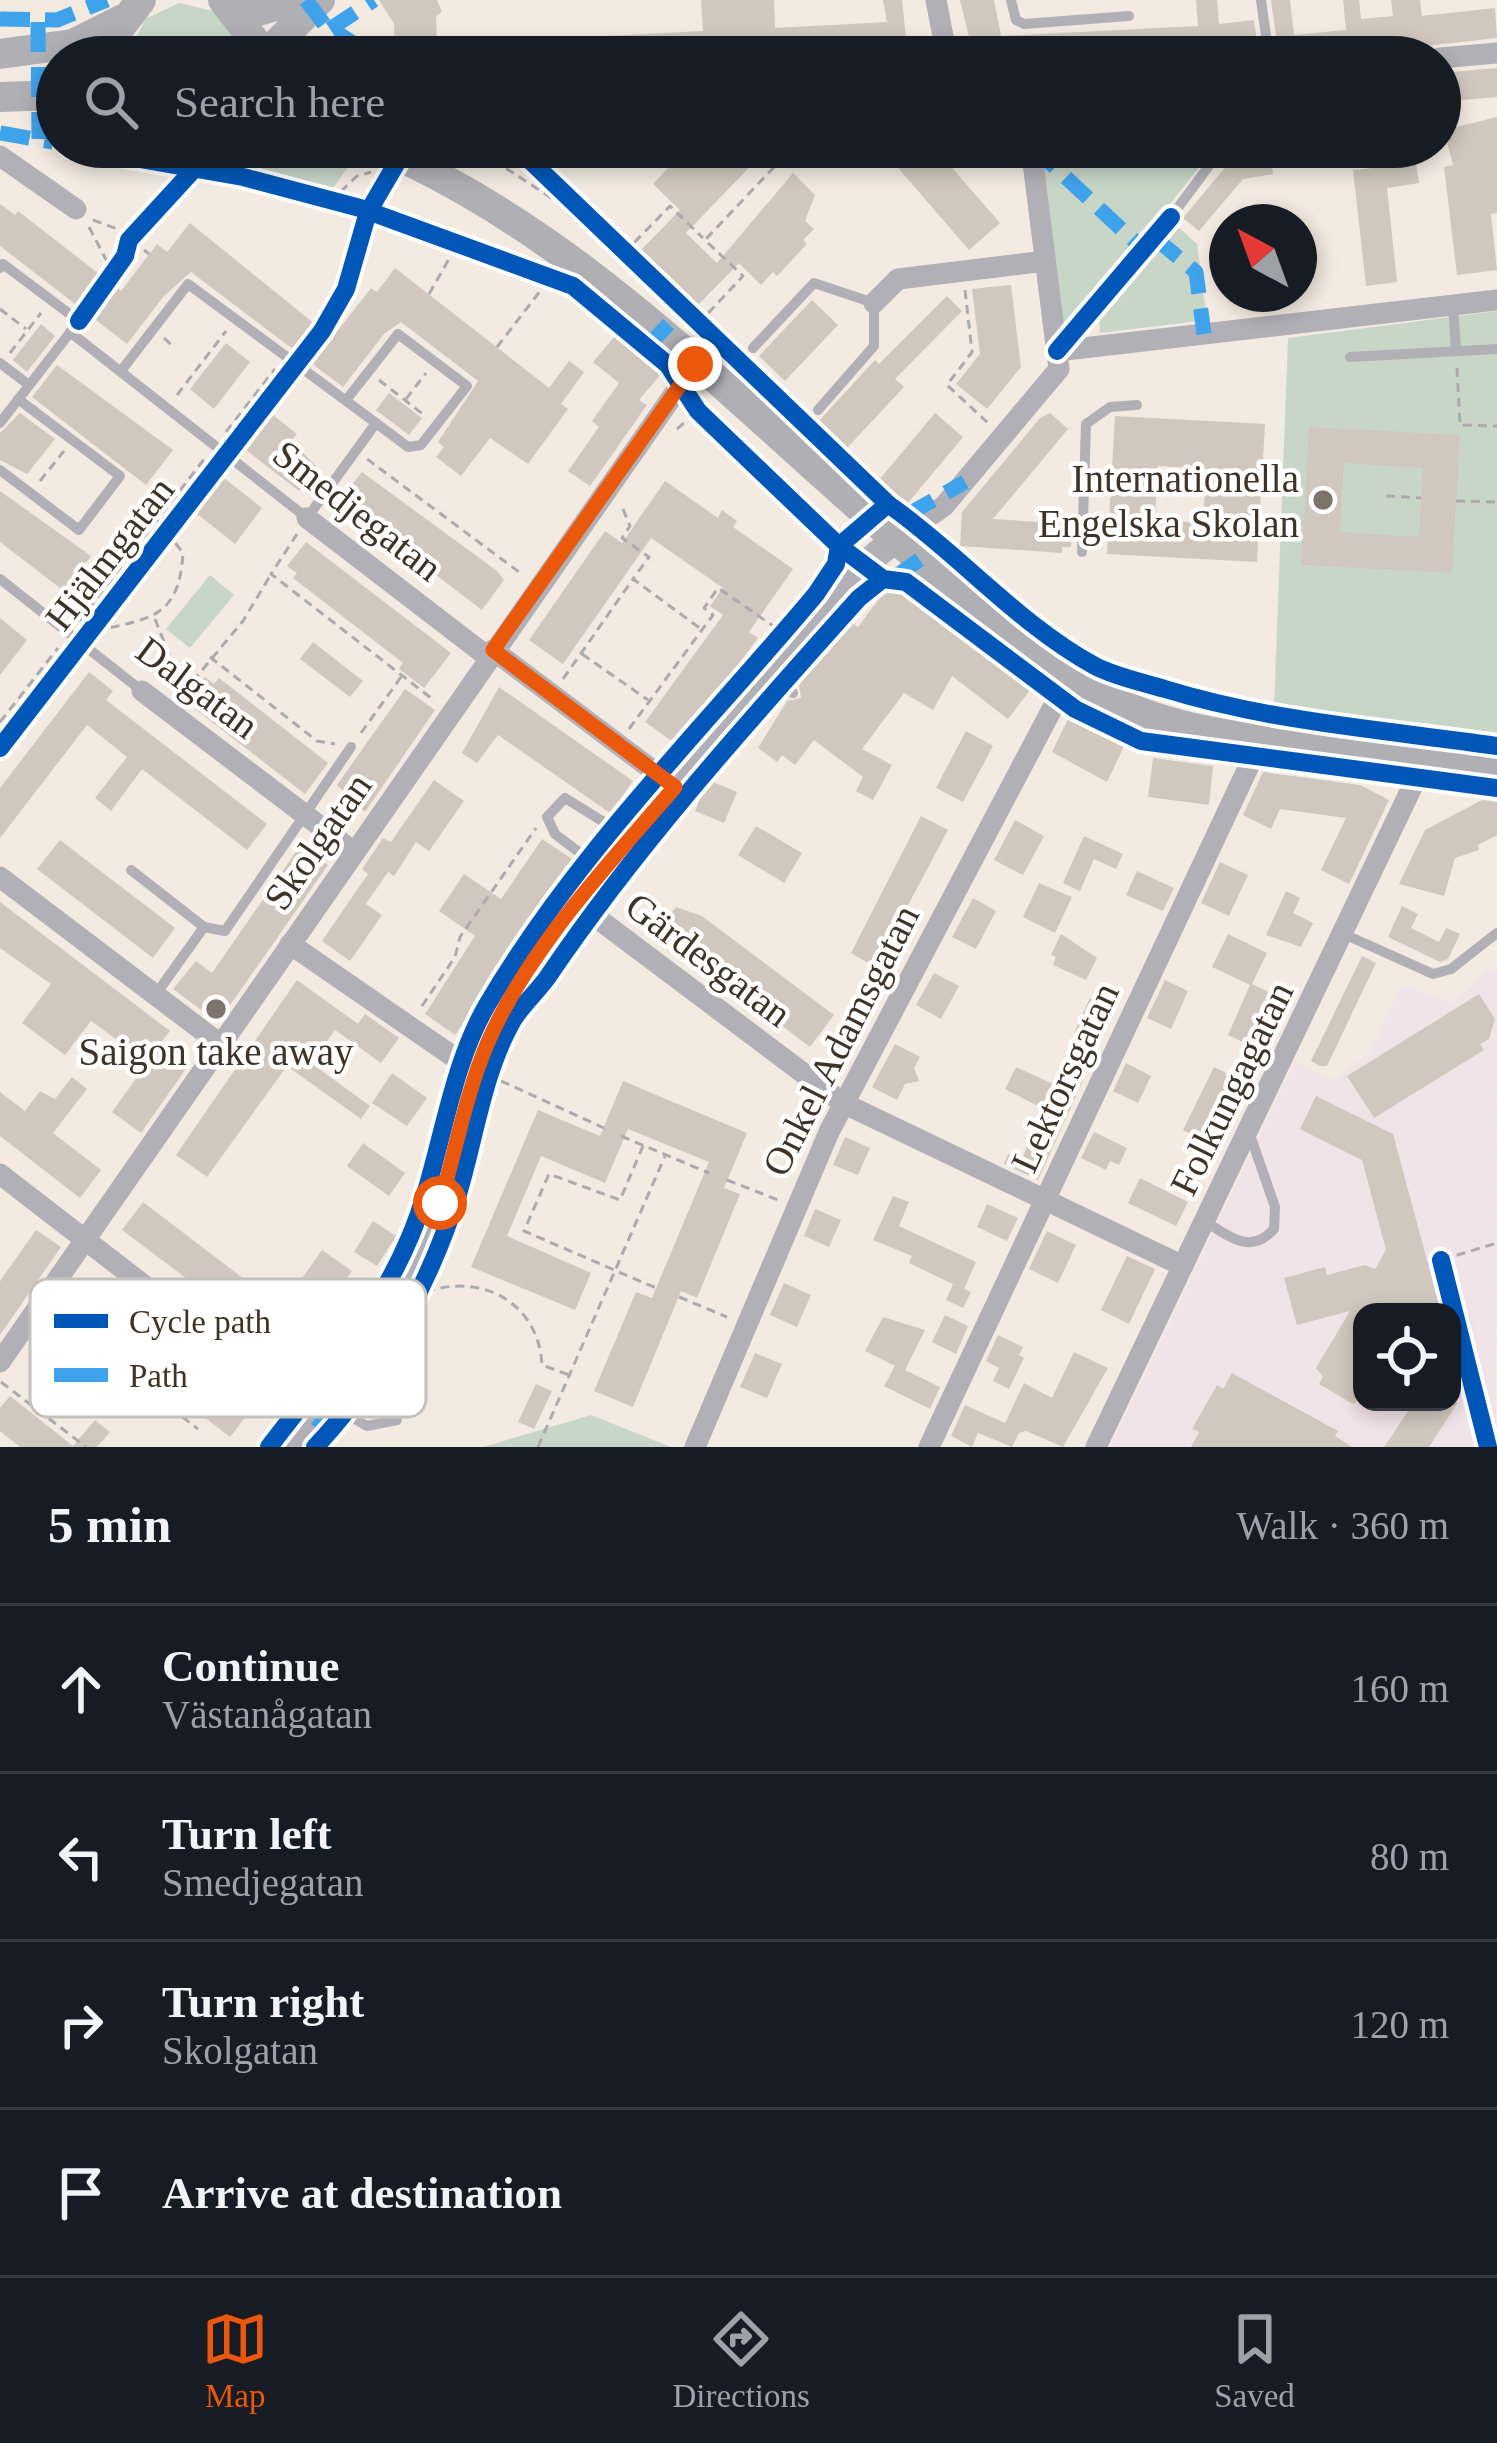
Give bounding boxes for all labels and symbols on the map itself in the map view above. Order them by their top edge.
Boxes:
north arrow [1209,204,1317,312]
route end [668,337,722,391]
street label: Smedjegatan [264,431,450,590]
place label: Internationella Engelska Skolan [1038,457,1299,546]
street label: Hjälmgatan [36,468,183,639]
marker: Internationella Engelska Skolan [1310,487,1336,513]
street label: Dalgatan [128,628,267,748]
street label: Skolgatan [255,765,381,918]
street label: Gärdesgatan [617,884,799,1036]
street label: Onkel Adamsgatan [754,898,928,1183]
street label: Folkungagatan [1161,975,1302,1202]
street label: Lektorsgatan [1002,976,1128,1179]
marker: Saigon take away [203,996,229,1022]
place label: Saigon take away [78,1030,354,1074]
route start [413,1176,467,1230]
legend [30,1279,426,1417]
text: Cycle path [129,1304,272,1340]
text: Path [129,1358,188,1394]

